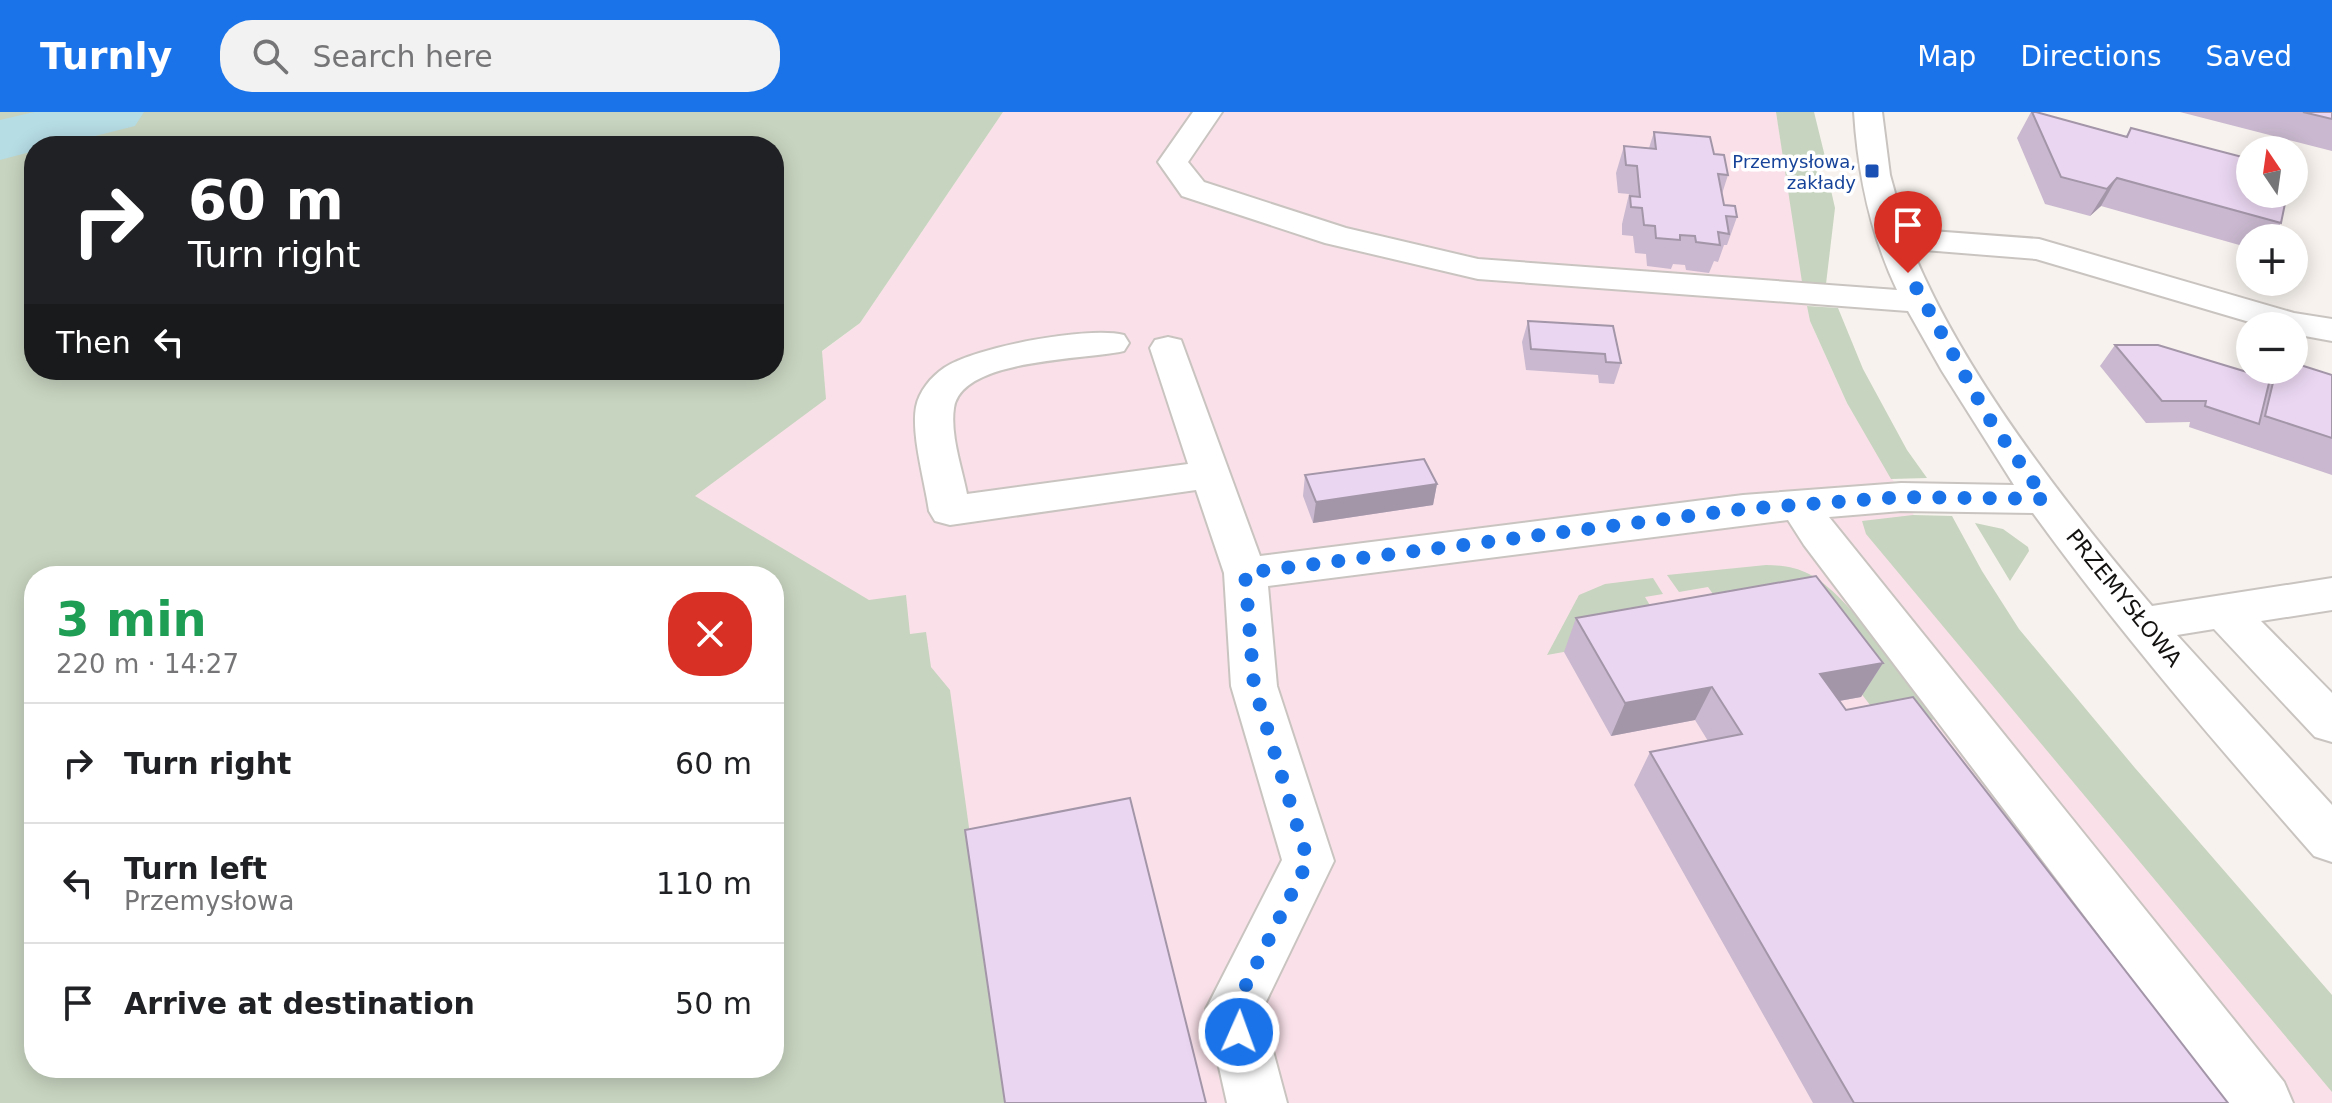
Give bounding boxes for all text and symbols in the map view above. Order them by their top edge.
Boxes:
search box [220,20,780,92]
text: Turnly [40,34,172,78]
icon: search [248,34,292,78]
text: Search here [312,39,493,74]
text: Map [1917,40,1976,73]
text: Directions [2020,40,2161,73]
text: Saved [2205,40,2292,73]
north arrow [2236,136,2308,208]
map controls [2236,136,2308,384]
place label: Przemysłowa, zakłady [1732,151,1856,193]
marker: Przemysłowa, zakłady [1863,162,1881,180]
text: 60 m [188,167,344,232]
icon: right [56,168,160,272]
pin [1874,191,1942,273]
icon: arrive [1886,203,1930,247]
button: + [2236,224,2308,296]
text: Turn right [188,234,360,275]
button: − [2236,312,2308,384]
icon: left [147,320,191,364]
text: Then [56,325,131,360]
street label: PRZEMYSŁOWA [2061,524,2187,672]
text: 3 min [56,591,207,647]
button: close [668,592,752,676]
text: 220 m · 14:27 [56,649,239,679]
icon: right [56,741,100,785]
text: Turn right [124,746,291,781]
text: 60 m [675,746,752,781]
text: Turn left [124,851,267,886]
icon: left [56,861,100,905]
text: 110 m [656,866,752,901]
text: Przemysłowa [124,886,294,916]
icon: arrive [56,981,100,1025]
text: Arrive at destination [124,986,475,1021]
text: 50 m [675,986,752,1021]
position arrow [1197,990,1281,1074]

